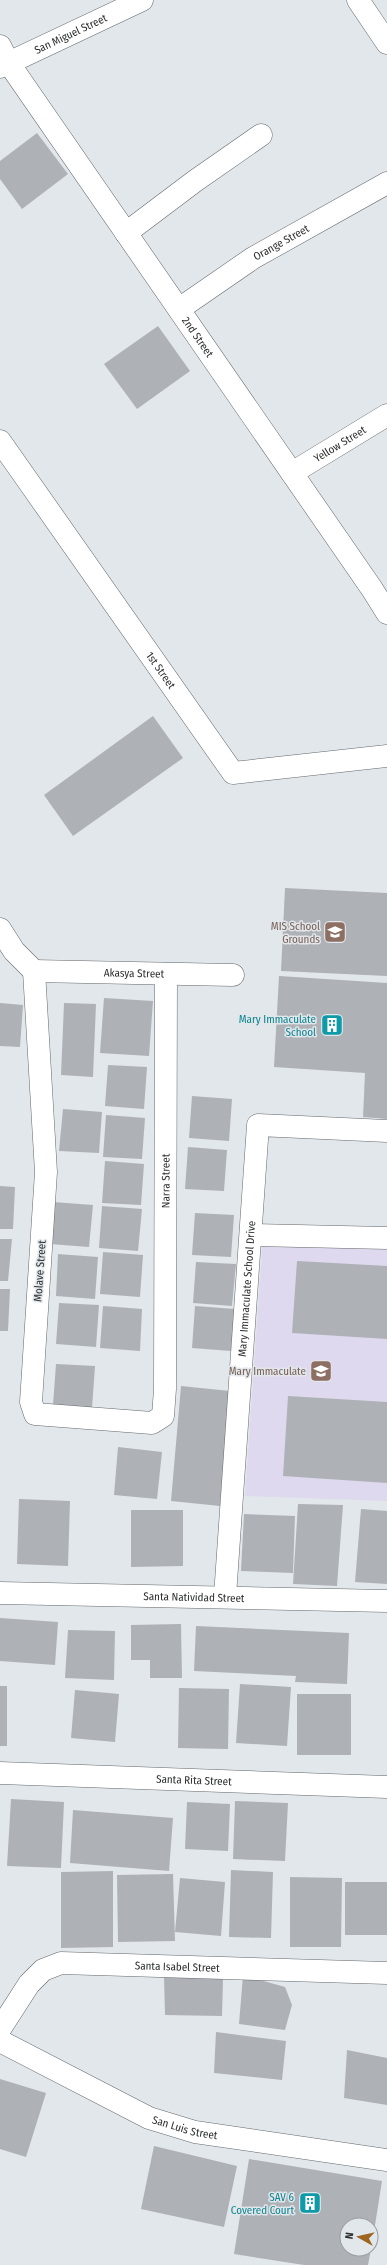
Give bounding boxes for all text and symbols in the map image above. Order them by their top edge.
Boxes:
street label: San Miguel Street [32,11,109,56]
street label: Orange Street [251,221,311,263]
street label: 2nd Street [179,314,217,360]
street label: Yellow Street [311,423,369,465]
street label: 1st Street [143,649,179,692]
school or university icon: MIS School Grounds [322,919,348,945]
place label: MIS School Grounds [271,920,320,946]
street label: Akasya Street [104,966,165,980]
building icon: Mary Immaculate School [319,1012,345,1038]
place label: Mary Immaculate School [239,1013,316,1039]
street label: Narra Street [159,1153,172,1208]
street label: Mary Immaculate School Drive [235,1220,258,1357]
street label: Molave Street [31,1239,49,1302]
school or university icon: Mary Immaculate [308,1358,334,1384]
place label: Mary Immaculate [229,1365,306,1378]
street label: Santa Natividad Street [143,1589,245,1605]
street label: Santa Rita Street [156,1772,232,1788]
street label: Santa Isabel Street [135,1959,220,1974]
street label: San Luis Street [151,2113,219,2142]
building icon: SAV 6 Covered Court [297,2190,323,2216]
place label: SAV 6 Covered Court [231,2191,295,2217]
north arrow [339,2217,379,2257]
text: N [343,2232,356,2240]

